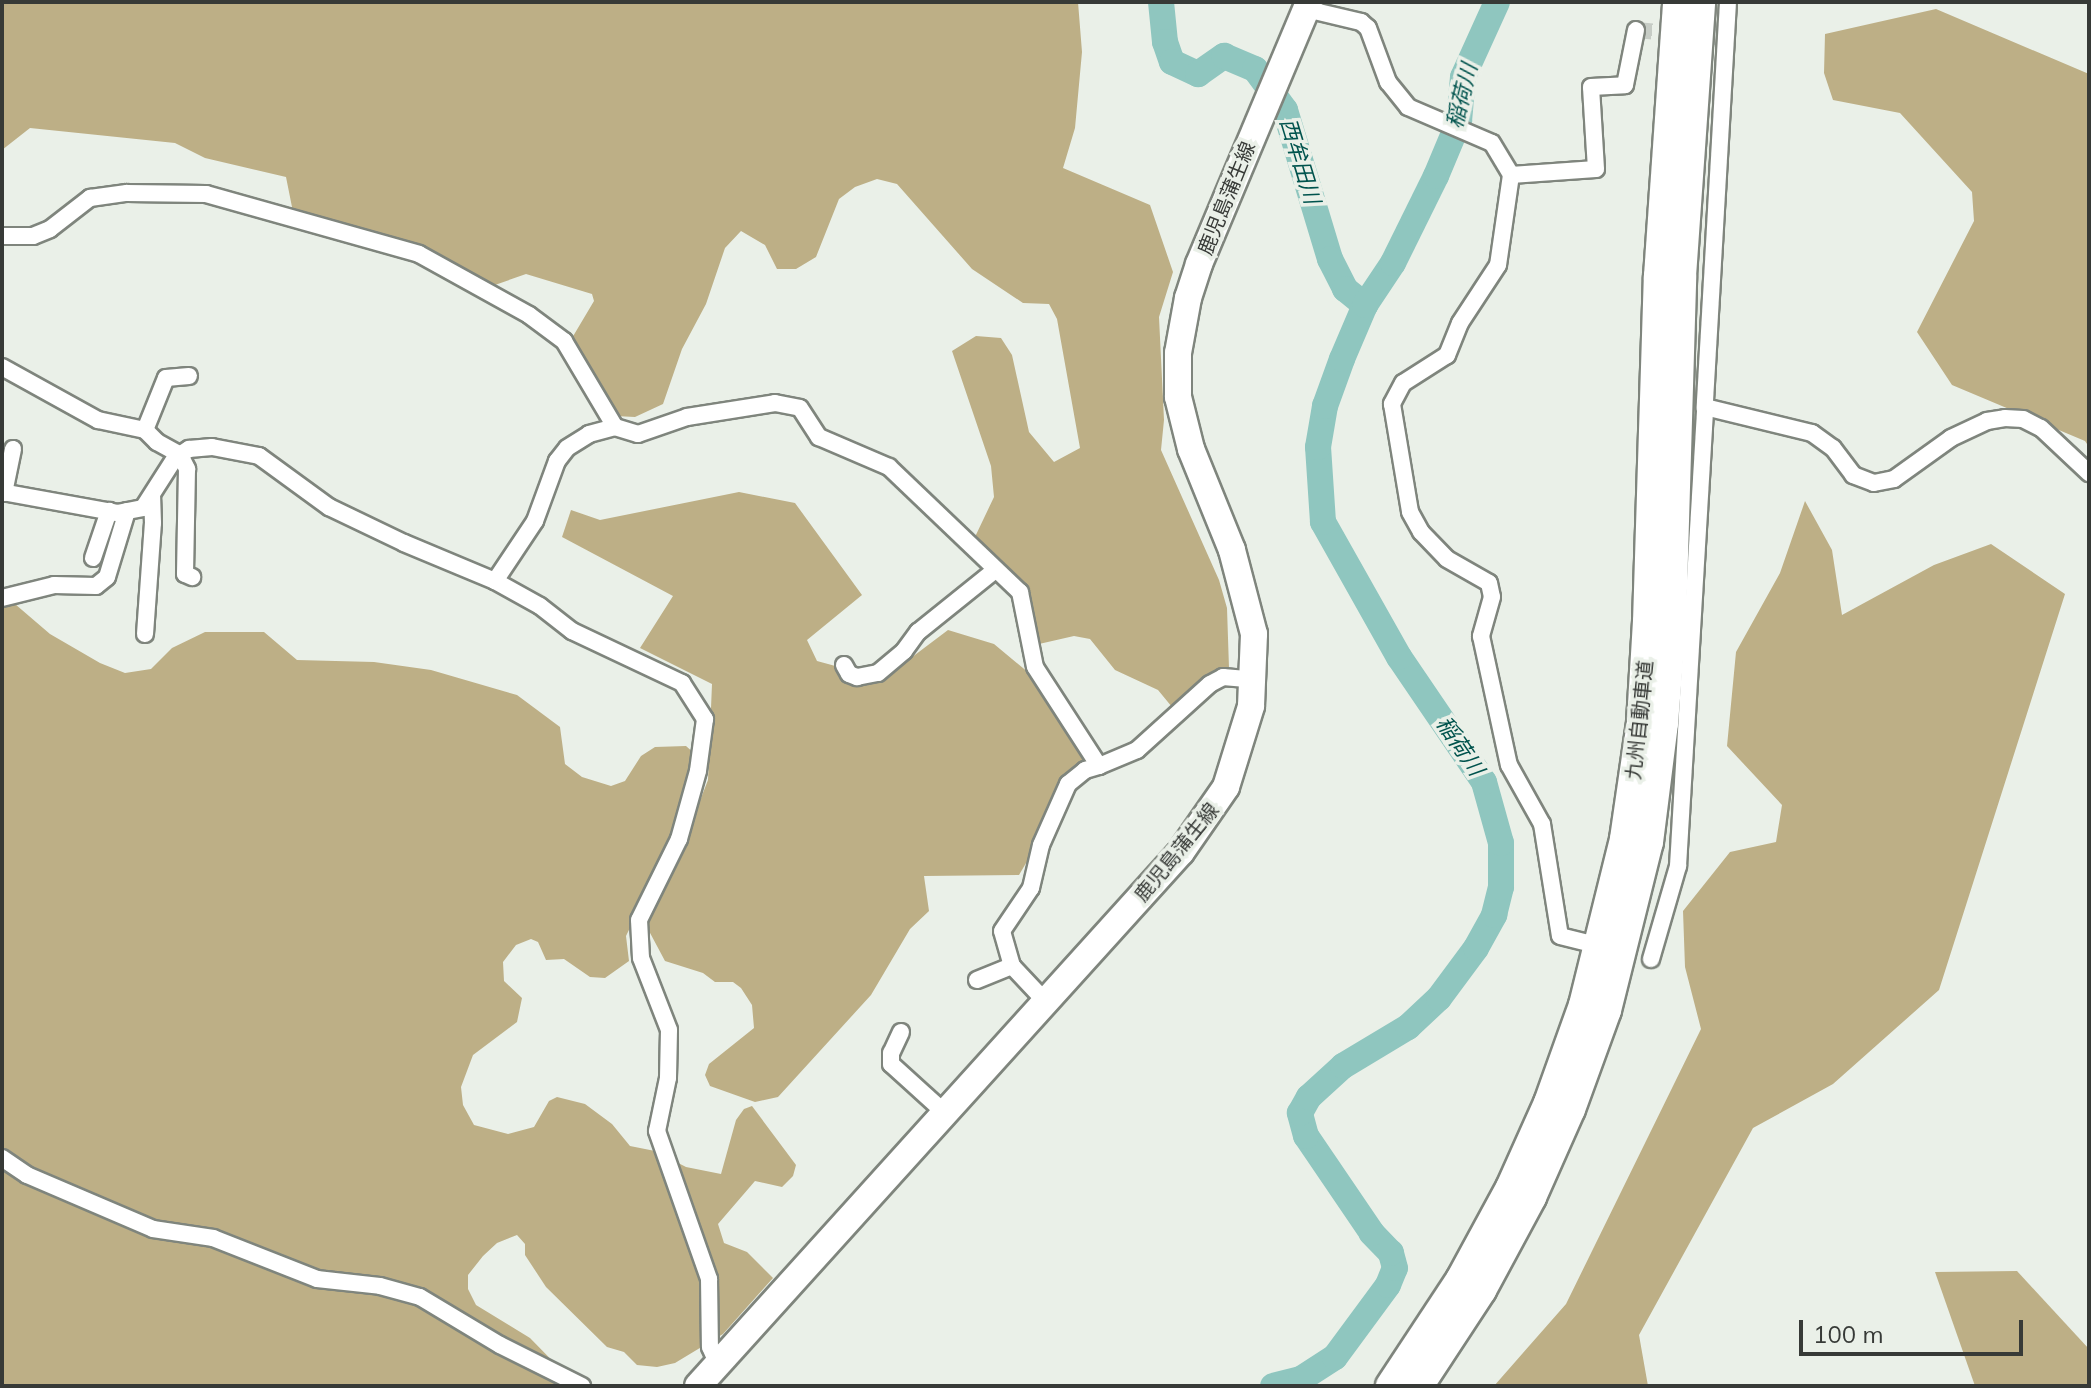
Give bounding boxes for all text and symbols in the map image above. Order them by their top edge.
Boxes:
water label: 稲荷川 [1441,61,1483,131]
water label: 西牟田川 [1275,115,1325,207]
street label: 鹿児島蒲生線 [1192,138,1260,258]
street label: 九州自動車道 [1621,659,1657,781]
water label: 稲荷川 [1431,711,1489,781]
street label: 鹿児島蒲生線 [1129,798,1223,906]
scale bar [1803,1304,2027,1354]
text: 100 m [1813,1319,1884,1349]

